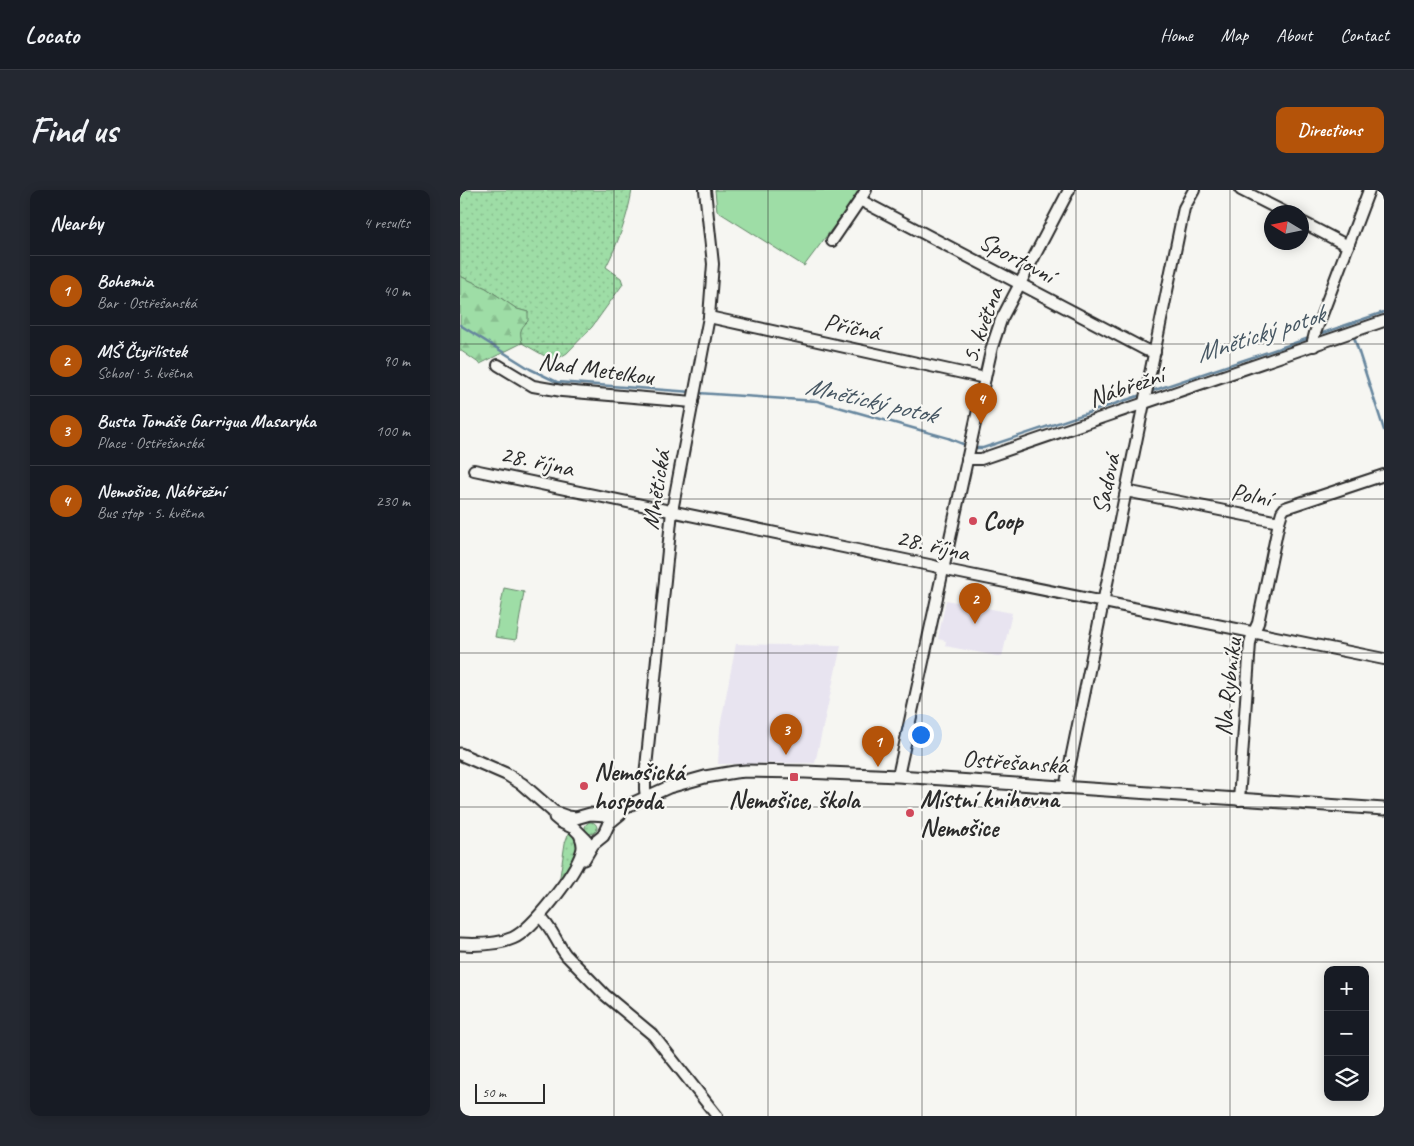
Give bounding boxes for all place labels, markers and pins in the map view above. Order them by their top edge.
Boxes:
pin: 4 [965,383,997,424]
place label: Coop [983,505,1024,537]
marker: Coop [967,515,979,527]
pin: 2 [959,583,991,624]
pin: 3 [770,714,802,755]
pin: 1 [862,726,894,767]
place label: Nemošická hospoda [594,756,687,817]
marker: Nemošice, škola [788,771,800,783]
marker: Nemošická hospoda [578,780,590,792]
place label: Místní knihovna Nemošice [920,783,1061,844]
place label: Nemošice, škola [728,784,861,816]
marker: Místní knihovna Nemošice [904,807,916,819]

